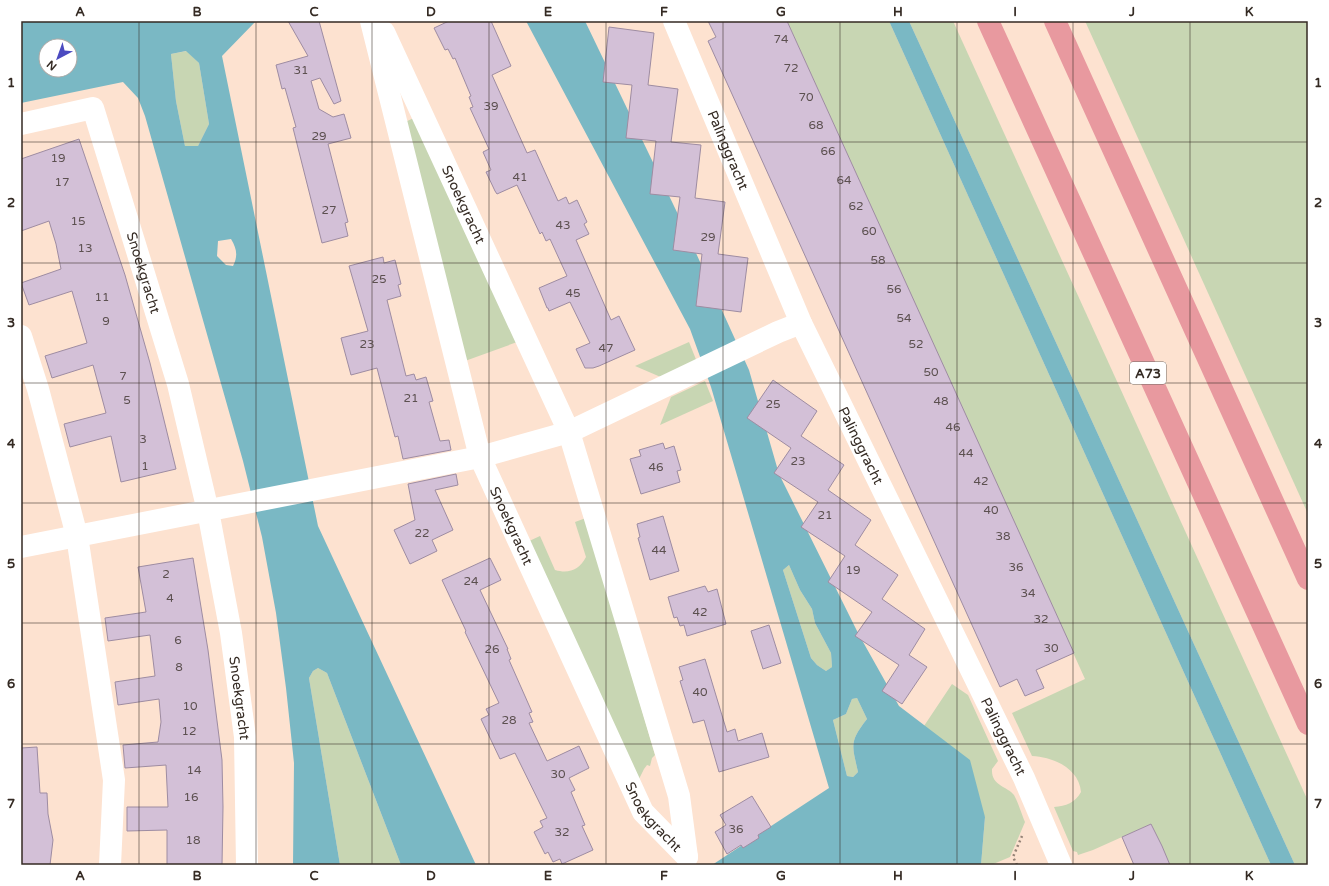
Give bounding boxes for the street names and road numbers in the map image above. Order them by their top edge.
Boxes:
street label: Palinggracht [704,108,752,193]
street label: Snoekgracht [438,163,489,247]
street label: Snoekgracht [123,230,164,316]
road number: A73 [1130,362,1166,384]
street label: Palinggracht [834,404,887,488]
street label: Snoekgracht [486,484,537,568]
street label: Snoekgracht [225,655,253,741]
street label: Palinggracht [977,695,1030,779]
street label: Snoekgracht [621,779,686,856]

